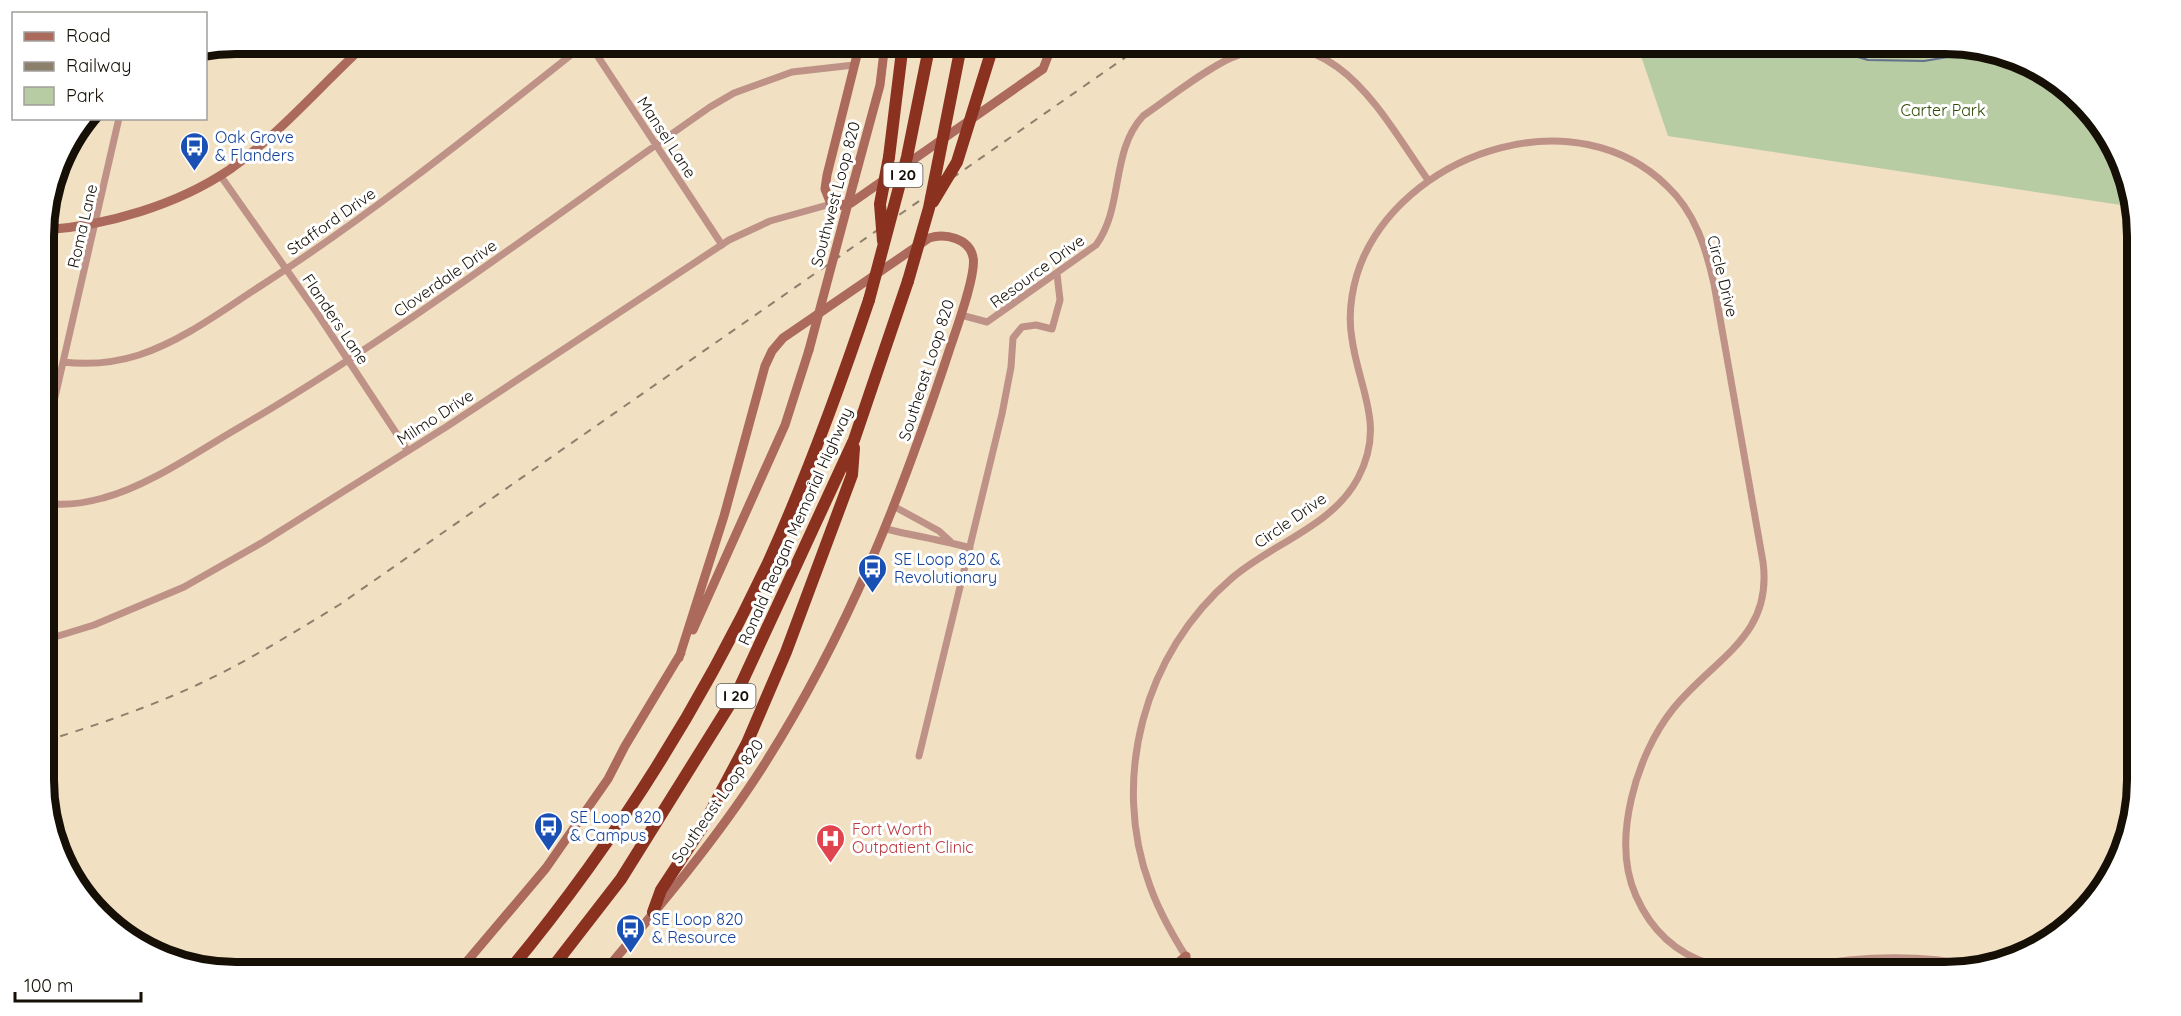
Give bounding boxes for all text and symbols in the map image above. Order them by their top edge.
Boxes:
legend [12,12,207,120]
text: Road [66,24,111,47]
text: Railway [66,54,132,77]
text: Park [66,84,104,107]
street label: Mansel Lane [633,92,701,182]
park label: Carter Park [1900,100,1986,120]
street label: Southwest Loop 820 [806,119,864,269]
place label: Oak Grove & Flanders [215,127,294,165]
bus stop icon: Oak Grove & Flanders [178,130,210,172]
road number: I 20 [884,163,922,187]
street label: Roma Lane [63,182,101,270]
street label: Stafford Drive [283,183,379,259]
street label: Resource Drive [986,230,1088,312]
street label: Circle Drive [1703,233,1743,319]
street label: Cloverdale Drive [389,235,501,321]
street label: Flanders Lane [298,270,374,368]
street label: Southeast Loop 820 [894,297,958,443]
street label: Milmo Drive [393,385,477,449]
street label: Ronald Reagan Memorial Highway [733,404,857,648]
street label: Circle Drive [1250,488,1330,552]
place label: SE Loop 820 & Revolutionary [894,549,1001,587]
bus stop icon: SE Loop 820 & Revolutionary [857,552,889,594]
road number: I 20 [716,684,756,708]
street label: Southeast Loop 820 [667,735,767,867]
place label: SE Loop 820 & Campus [570,807,661,845]
bus stop icon: SE Loop 820 & Campus [533,810,565,852]
place label: Fort Worth Outpatient Clinic [852,819,974,857]
hospital icon: Fort Worth Outpatient Clinic [815,822,847,864]
place label: SE Loop 820 & Resource [652,909,743,947]
bus stop icon: SE Loop 820 & Resource [615,912,647,954]
scale bar [15,965,141,1003]
text: 100 m [24,974,73,997]

